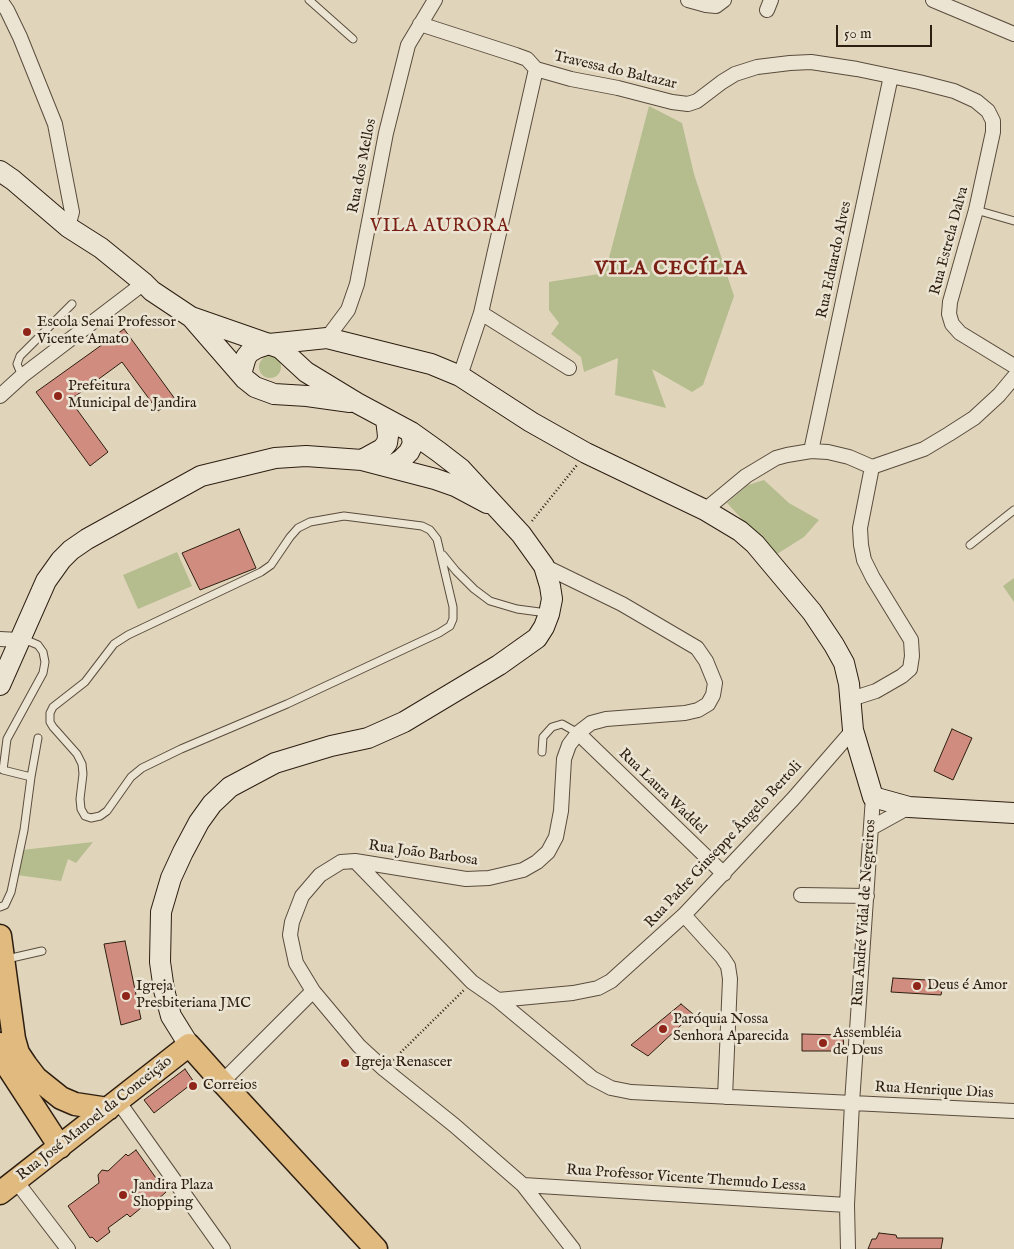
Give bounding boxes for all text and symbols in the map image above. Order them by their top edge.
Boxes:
scale bar [839,15,935,47]
text: 50 m [844,24,872,43]
street label: Travessa do Baltazar [552,48,678,94]
street label: Rua dos Mellos [345,117,381,215]
street label: Rua Estrela Dalva [927,185,973,297]
street label: Rua Eduardo Alves [814,200,856,320]
district label: VILA AURORA [369,216,511,238]
district label: VILA CECÍLIA [593,258,749,282]
place label: Escola Senai Professor Vicente Amato [37,314,176,349]
marker: Escola Senai Professor Vicente Amato [21,326,33,338]
place label: Prefeitura Municipal de Jandira [68,378,196,413]
marker: Prefeitura Municipal de Jandira [52,390,64,402]
street label: Rua Laura Waddel [614,745,710,839]
street label: Rua Padre Giuseppe Ângelo Bertoli [642,758,806,932]
street label: Rua André Vidal de Negreiros [849,819,881,1007]
street label: Rua João Barbosa [367,837,479,871]
place label: Deus é Amor [927,977,1008,995]
place label: Igreja Presbiteriana JMC [136,978,251,1013]
marker: Deus é Amor [911,980,923,992]
marker: Igreja Presbiteriana JMC [120,990,132,1002]
place label: Paróquia Nossa Senhora Aparecida [673,1011,789,1046]
marker: Paróquia Nossa Senhora Aparecida [657,1023,669,1035]
place label: Assembléia de Deus [833,1025,901,1060]
marker: Assembléia de Deus [817,1037,829,1049]
street label: Rua José Manoel da Conceição [14,1053,176,1185]
place label: Igreja Renascer [355,1054,452,1072]
marker: Igreja Renascer [339,1057,351,1069]
place label: Correios [203,1077,257,1095]
street label: Rua Henrique Dias [874,1079,994,1103]
marker: Correios [187,1080,199,1092]
street label: Rua Professor Vicente Themudo Lessa [566,1162,806,1196]
place label: Jandira Plaza Shopping [133,1177,213,1212]
marker: Jandira Plaza Shopping [117,1189,129,1201]

